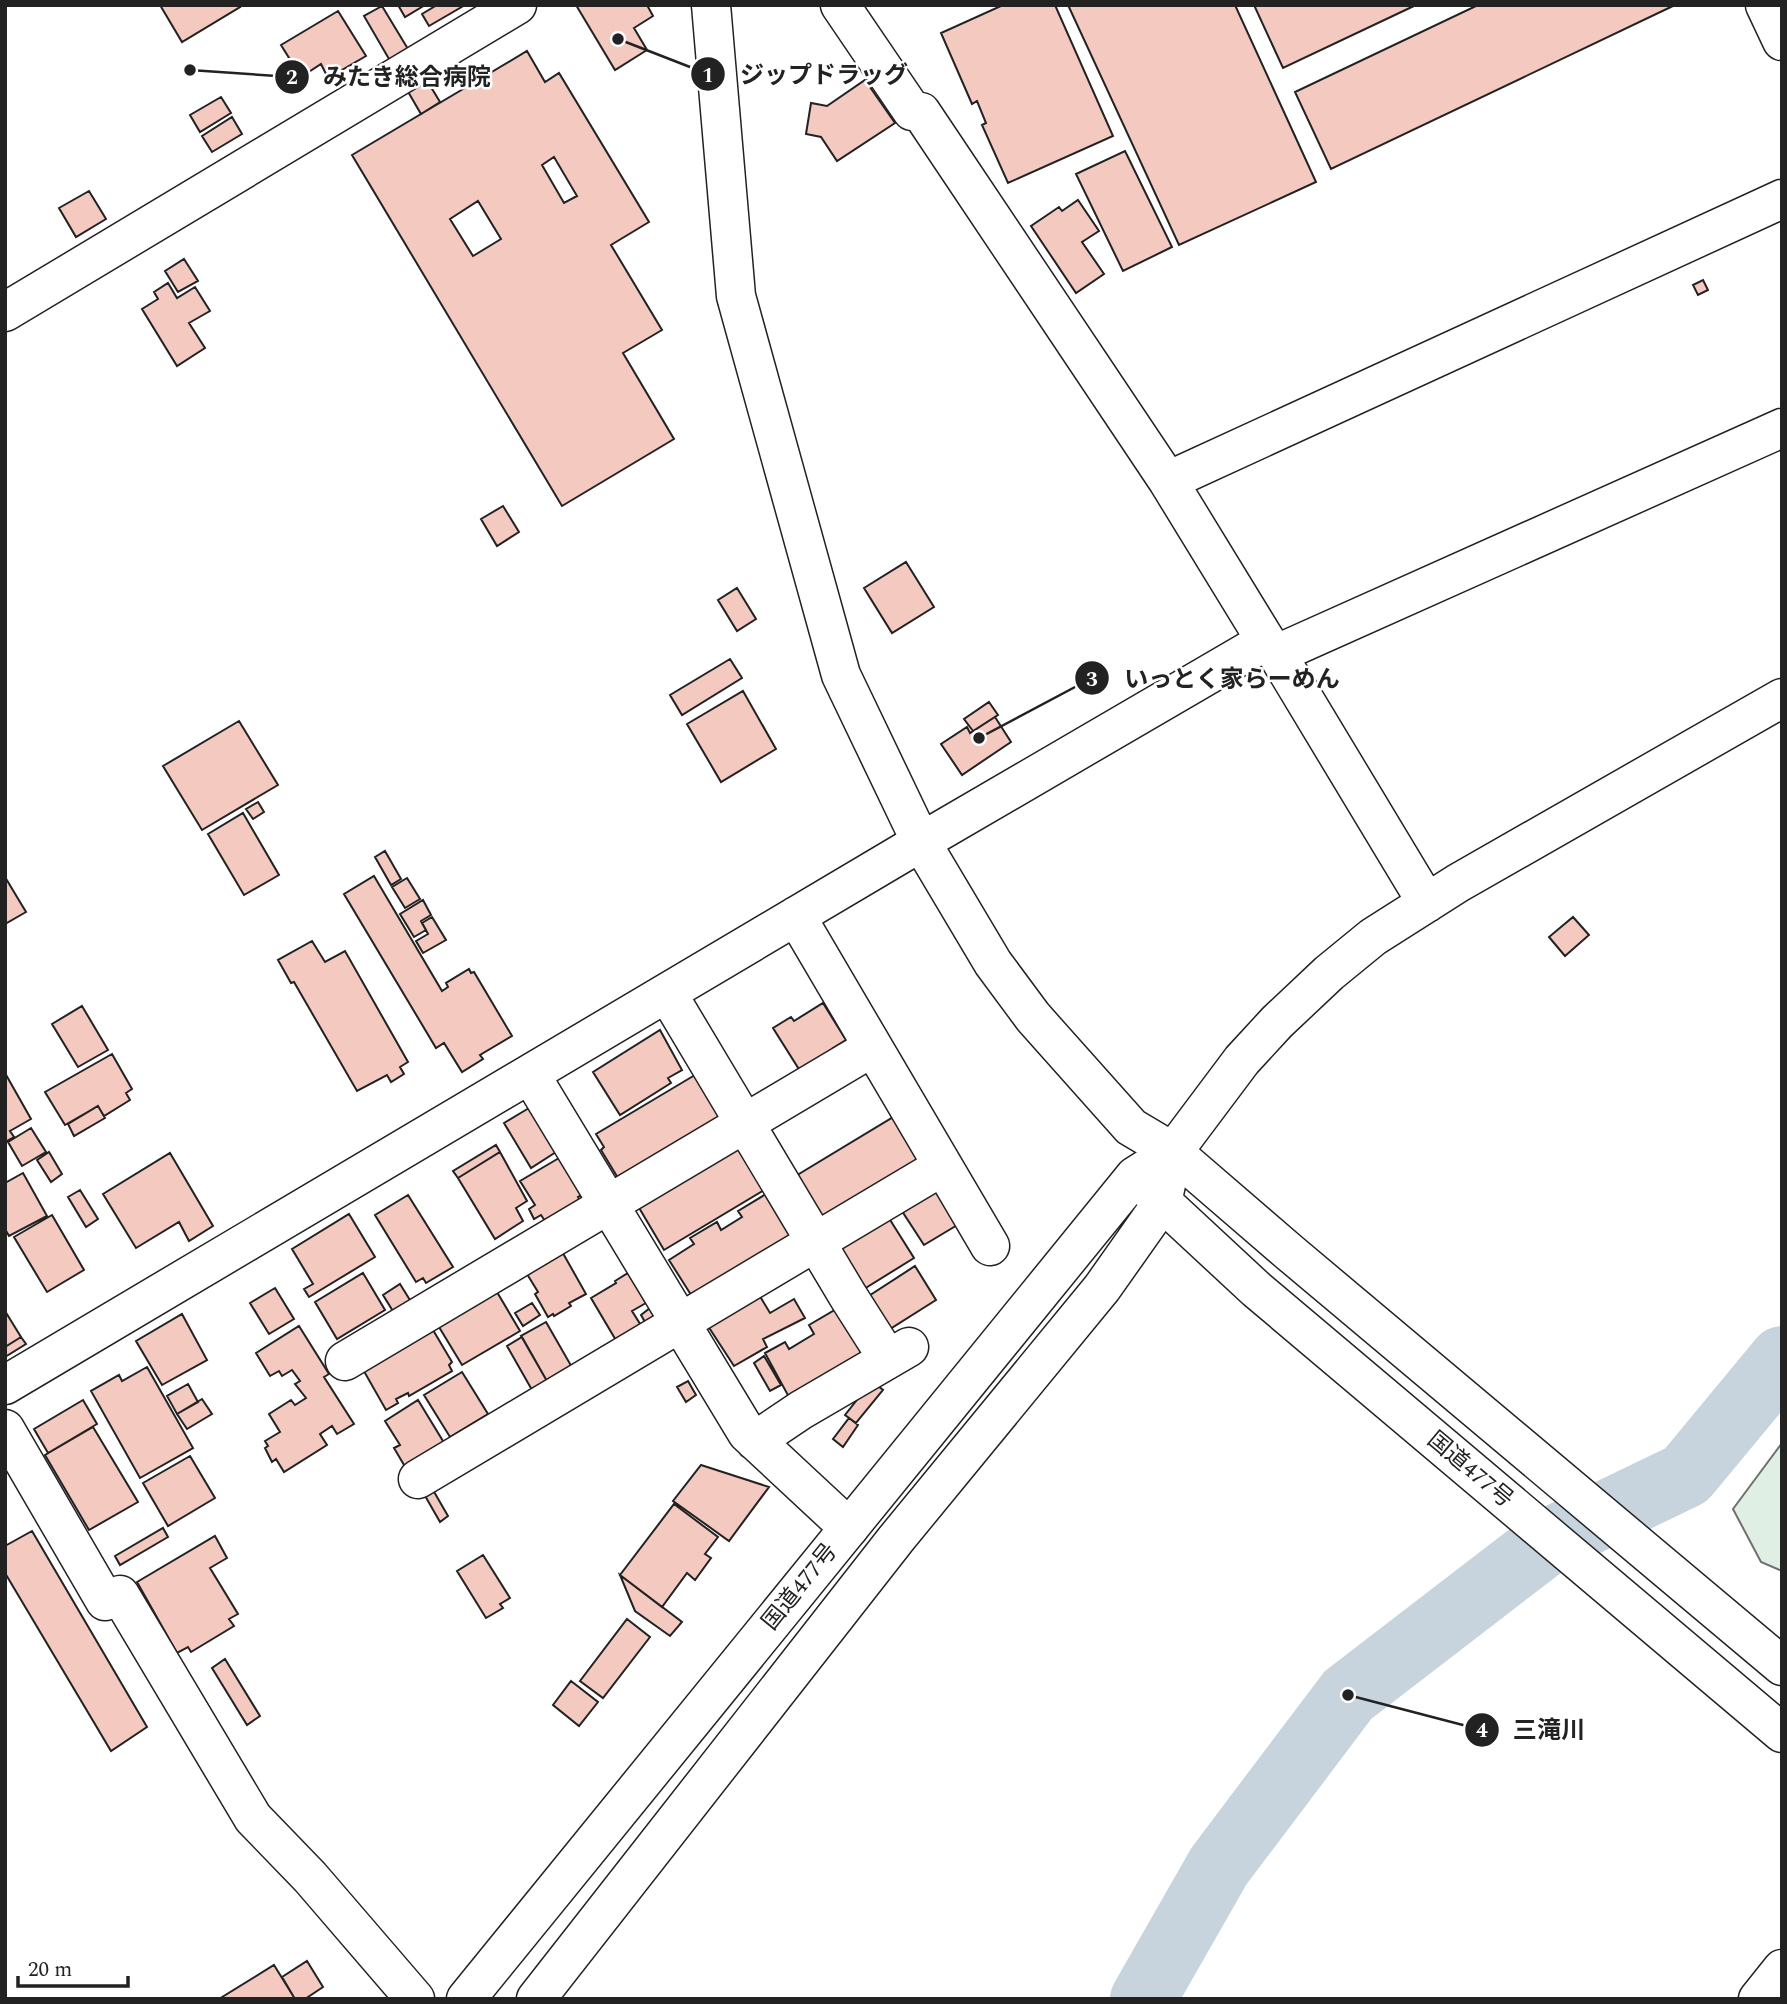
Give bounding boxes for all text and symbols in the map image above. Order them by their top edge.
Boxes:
callout: ジップドラッグ [691,52,922,97]
callout: みたき総合病院 [274,54,505,99]
text: ジップドラッグ [740,58,908,94]
text: みたき総合病院 [323,60,491,96]
text: 1 [702,60,714,92]
text: 2 [286,62,298,94]
callout: いっとく家らーめん [1075,656,1354,701]
text: いっとく家らーめん [1124,662,1340,698]
text: 3 [1086,664,1098,696]
street label: 国道477号 [1419,1423,1521,1517]
street label: 国道477号 [754,1536,846,1638]
callout: 三滝川 [1464,1707,1599,1752]
text: 三滝川 [1513,1713,1585,1749]
text: 4 [1476,1715,1488,1747]
scale bar [18,1944,128,1988]
text: 20 m [28,1954,72,1986]

